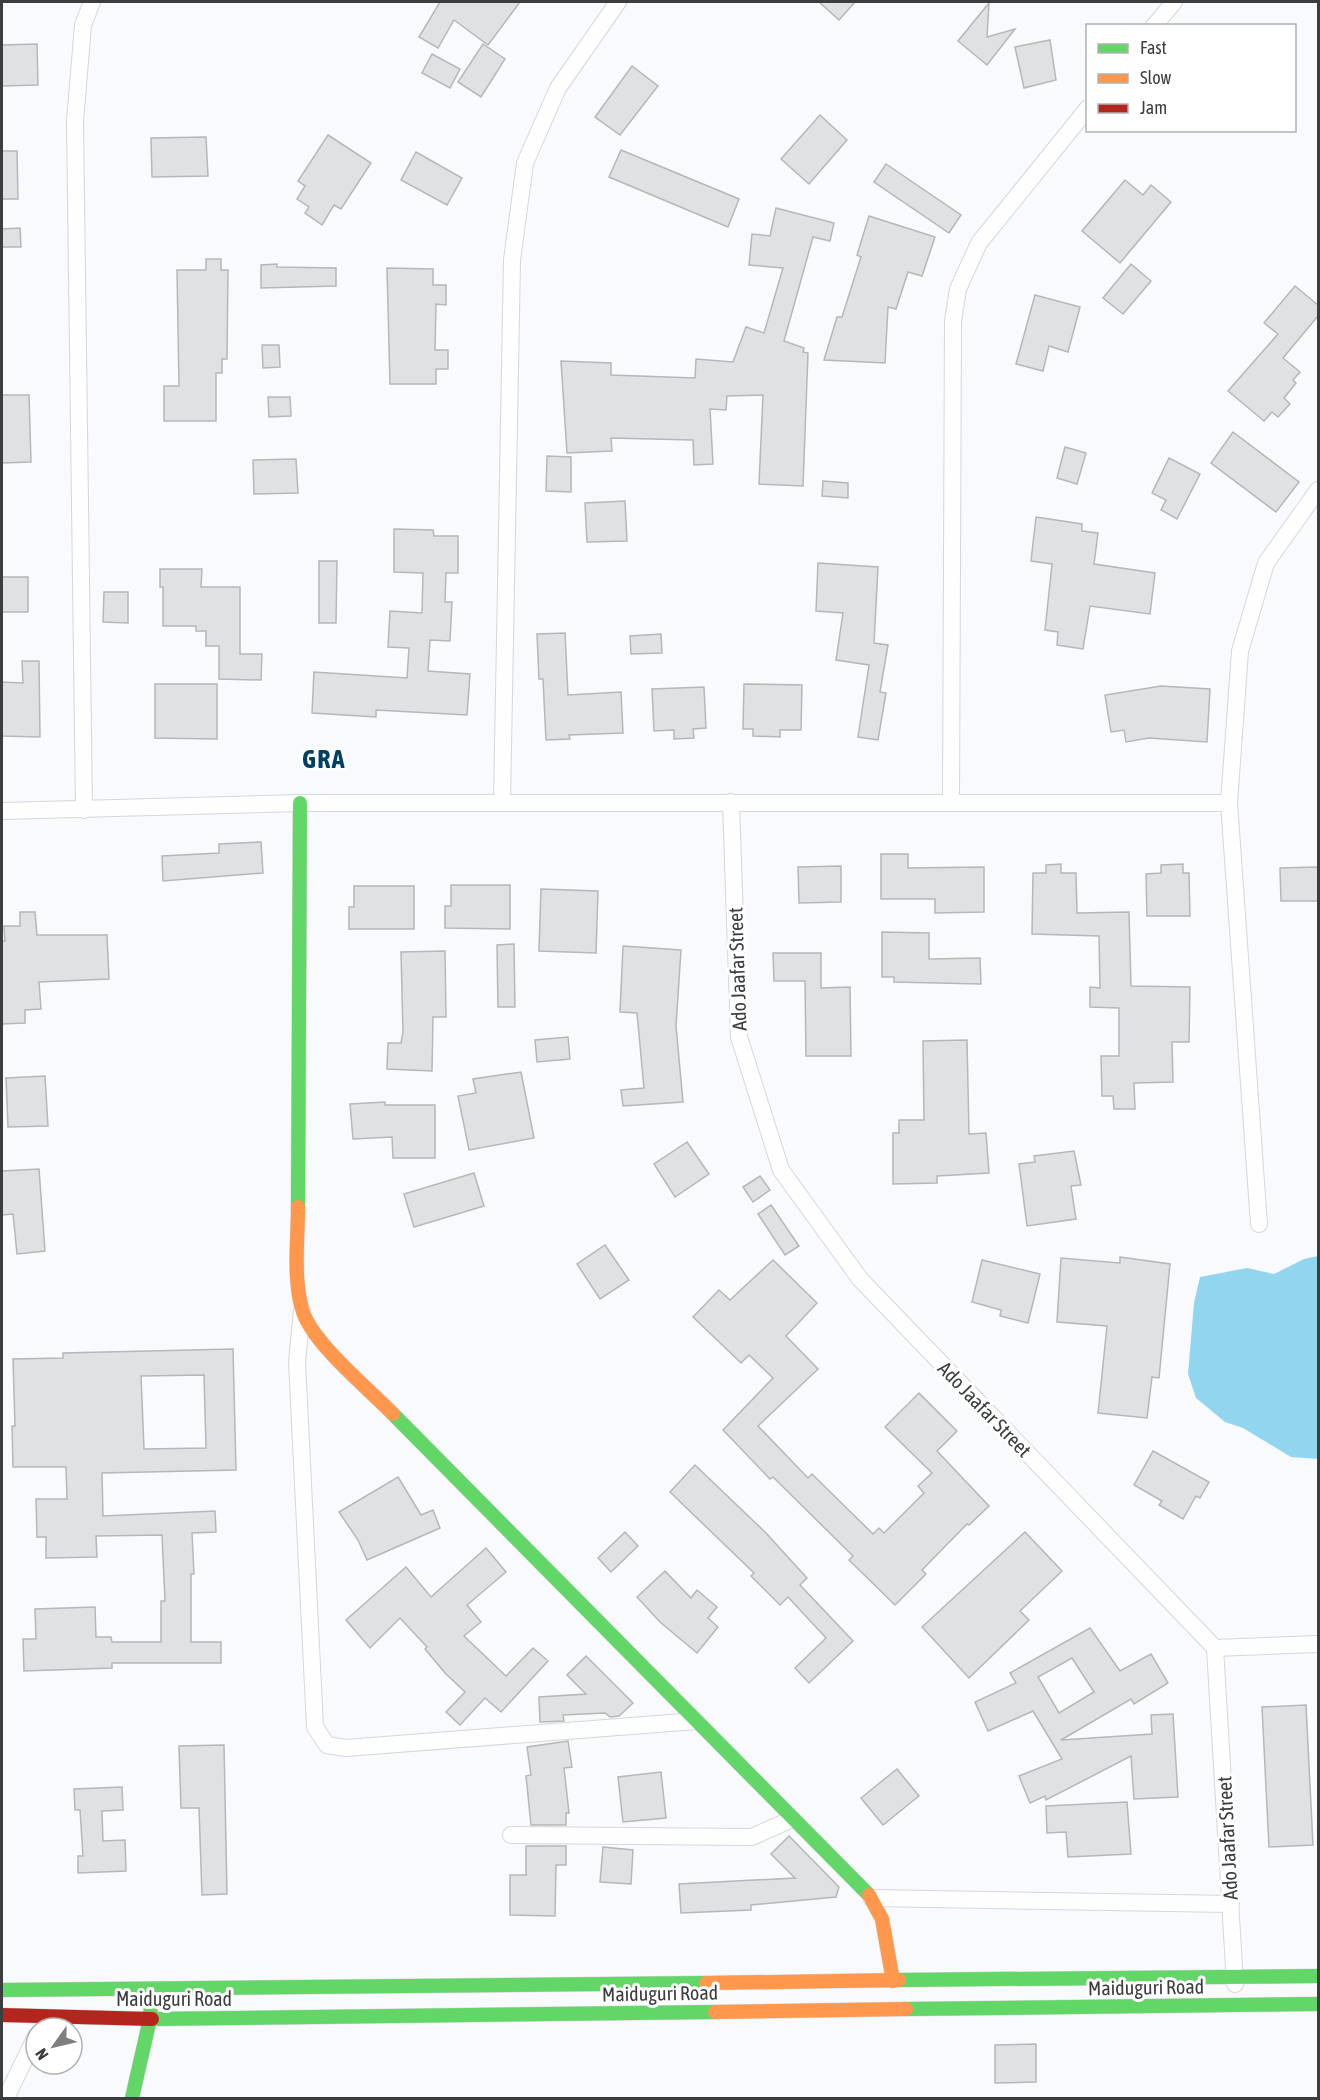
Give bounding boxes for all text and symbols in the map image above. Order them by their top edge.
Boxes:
legend [1086,24,1296,132]
text: Fast [1140,37,1167,58]
text: Slow [1140,67,1171,88]
text: Jam [1140,97,1167,118]
district label: GRA [302,744,346,774]
street label: Ado Jaafar Street [723,907,751,1031]
street label: Ado Jaafar Street [934,1356,1036,1462]
street label: Ado Jaafar Street [1212,1775,1242,1900]
street label: Maiduguri Road [1088,1974,1204,2000]
street label: Maiduguri Road [602,1980,718,2006]
street label: Maiduguri Road [116,1987,232,2010]
north arrow [24,2016,84,2076]
text: N [31,2045,52,2063]

